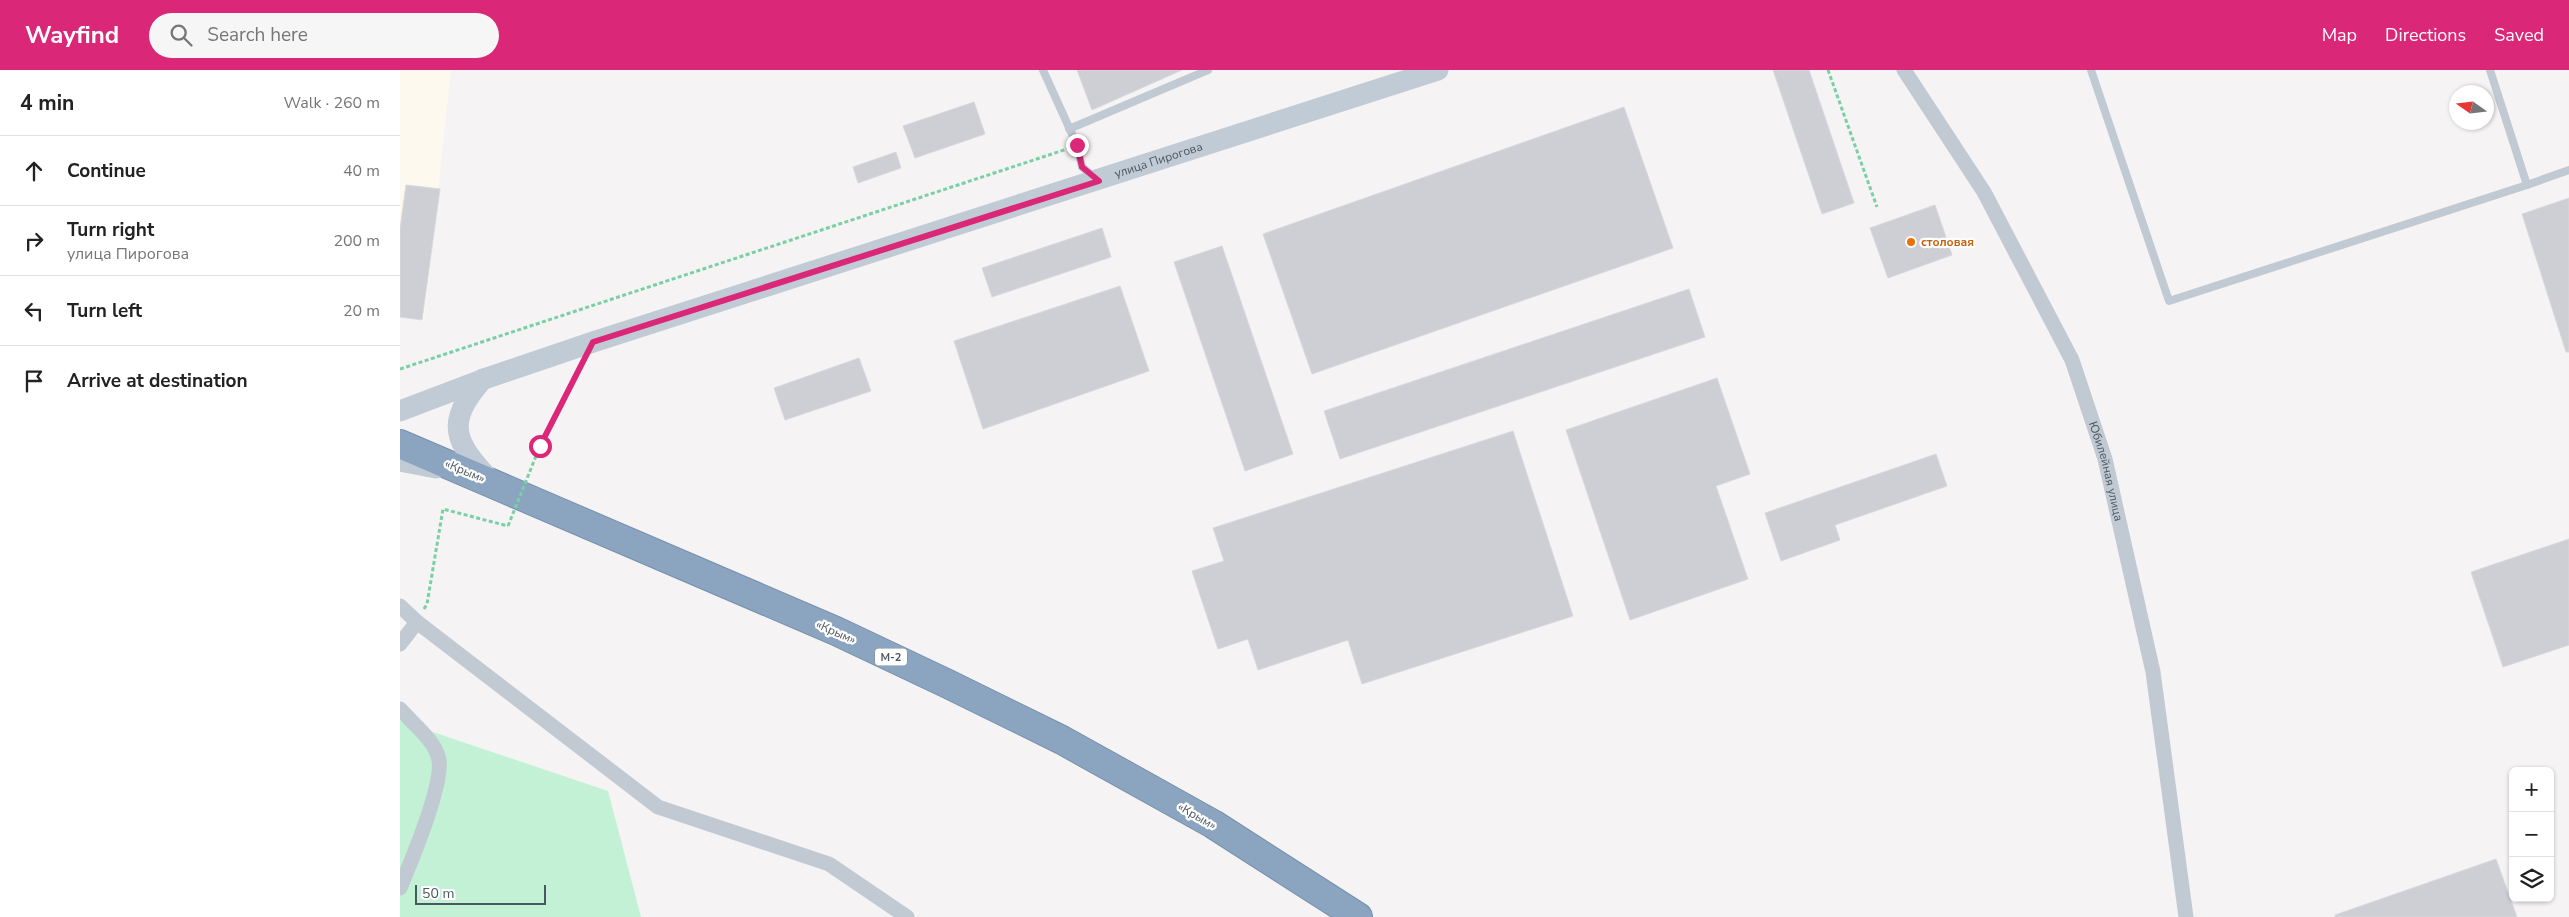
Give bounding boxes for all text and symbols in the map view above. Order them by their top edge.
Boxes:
search box [149,13,499,58]
text: Wayfind [25,19,119,51]
icon: search [167,21,195,49]
text: Search here [207,22,308,48]
text: Map [2322,23,2357,47]
text: Directions [2385,23,2466,47]
text: Saved [2494,23,2544,47]
north arrow [2449,85,2494,130]
text: 4 min [20,89,74,117]
text: Walk · 260 m [284,92,380,114]
route end [1066,134,1089,157]
street label: улица Пирогова [1112,138,1205,182]
icon: ahead [20,157,48,185]
text: Continue [67,158,146,184]
text: 40 m [343,160,380,182]
text: Turn right [67,217,154,243]
icon: right [20,227,48,255]
text: 200 m [333,230,380,252]
place label: столовая [1921,234,1974,250]
marker: столовая [1905,236,1917,248]
text: улица Пирогова [67,243,189,265]
icon: left [20,297,48,325]
text: Turn left [67,298,142,324]
text: 20 m [343,300,380,322]
icon: arrive [20,367,48,395]
text: Arrive at destination [67,368,248,394]
street label: Юбилейная улица [2085,419,2127,523]
route start [529,435,552,458]
street label: «Крым» [443,455,487,487]
street label: «Крым» [814,616,858,648]
road number: М-2 [875,648,907,666]
map controls [2509,767,2554,902]
button: + [2509,767,2554,812]
street label: «Крым» [1175,799,1219,833]
button: − [2509,812,2554,857]
button: layers [2509,857,2554,902]
scale bar [415,882,546,905]
text: 50 m [422,884,454,903]

